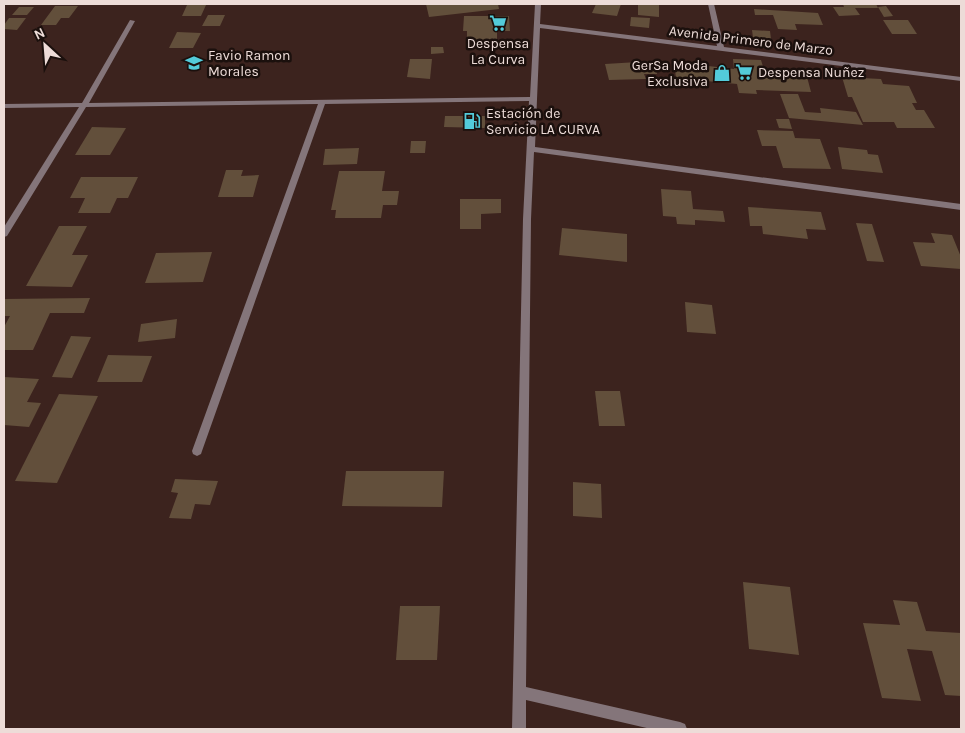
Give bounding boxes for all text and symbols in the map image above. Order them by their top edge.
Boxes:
supermarket icon: Despensa La Curva [488,13,508,33]
north arrow [20,20,70,70]
street label: Avenida Primero de Marzo [668,22,834,59]
text: N [31,24,48,44]
place label: Despensa La Curva [467,35,529,68]
place label: Favio Ramon Morales [208,47,290,80]
school or university icon: Favio Ramon Morales [184,53,204,73]
place label: GerSa Moda Exclusiva [632,57,708,90]
supermarket icon: Despensa Nuñez [734,62,754,82]
shop icon: GerSa Moda Exclusiva [712,63,732,83]
place label: Despensa Nuñez [758,64,864,81]
place label: Estación de Servicio LA CURVA [486,105,600,138]
fuel station icon: Estación de Servicio LA CURVA [462,111,482,131]

